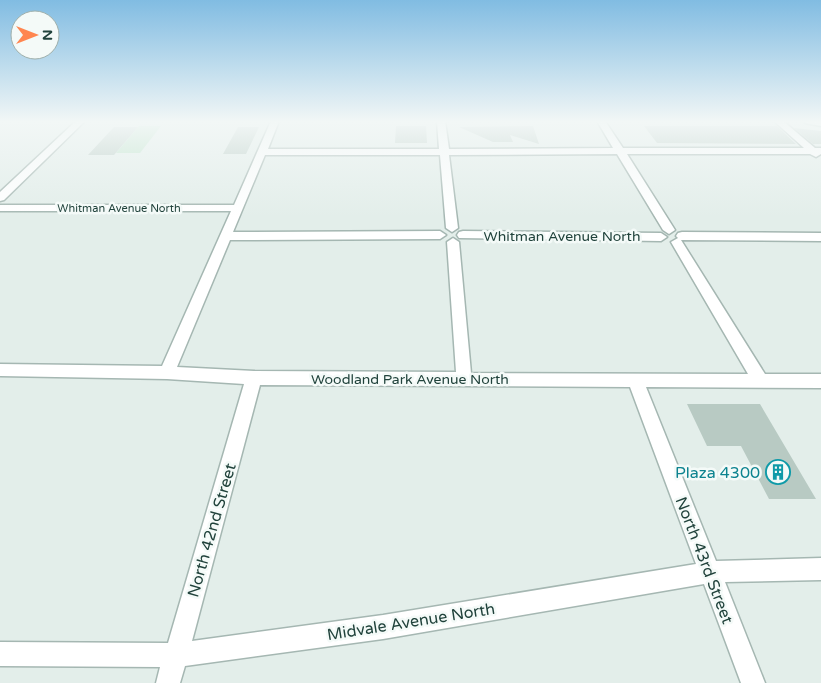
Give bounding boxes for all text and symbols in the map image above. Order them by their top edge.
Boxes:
north arrow [10,10,60,60]
text: N [39,29,56,41]
street label: Whitman Avenue North [57,202,181,215]
street label: Whitman Avenue North [484,228,640,245]
street label: Woodland Park Avenue North [311,371,509,388]
building icon: Plaza 4300 [765,459,791,485]
street label: North 42nd Street [183,461,241,600]
place label: Plaza 4300 [675,463,760,483]
street label: North 43rd Street [671,494,737,627]
street label: Midvale Avenue North [326,599,497,645]

